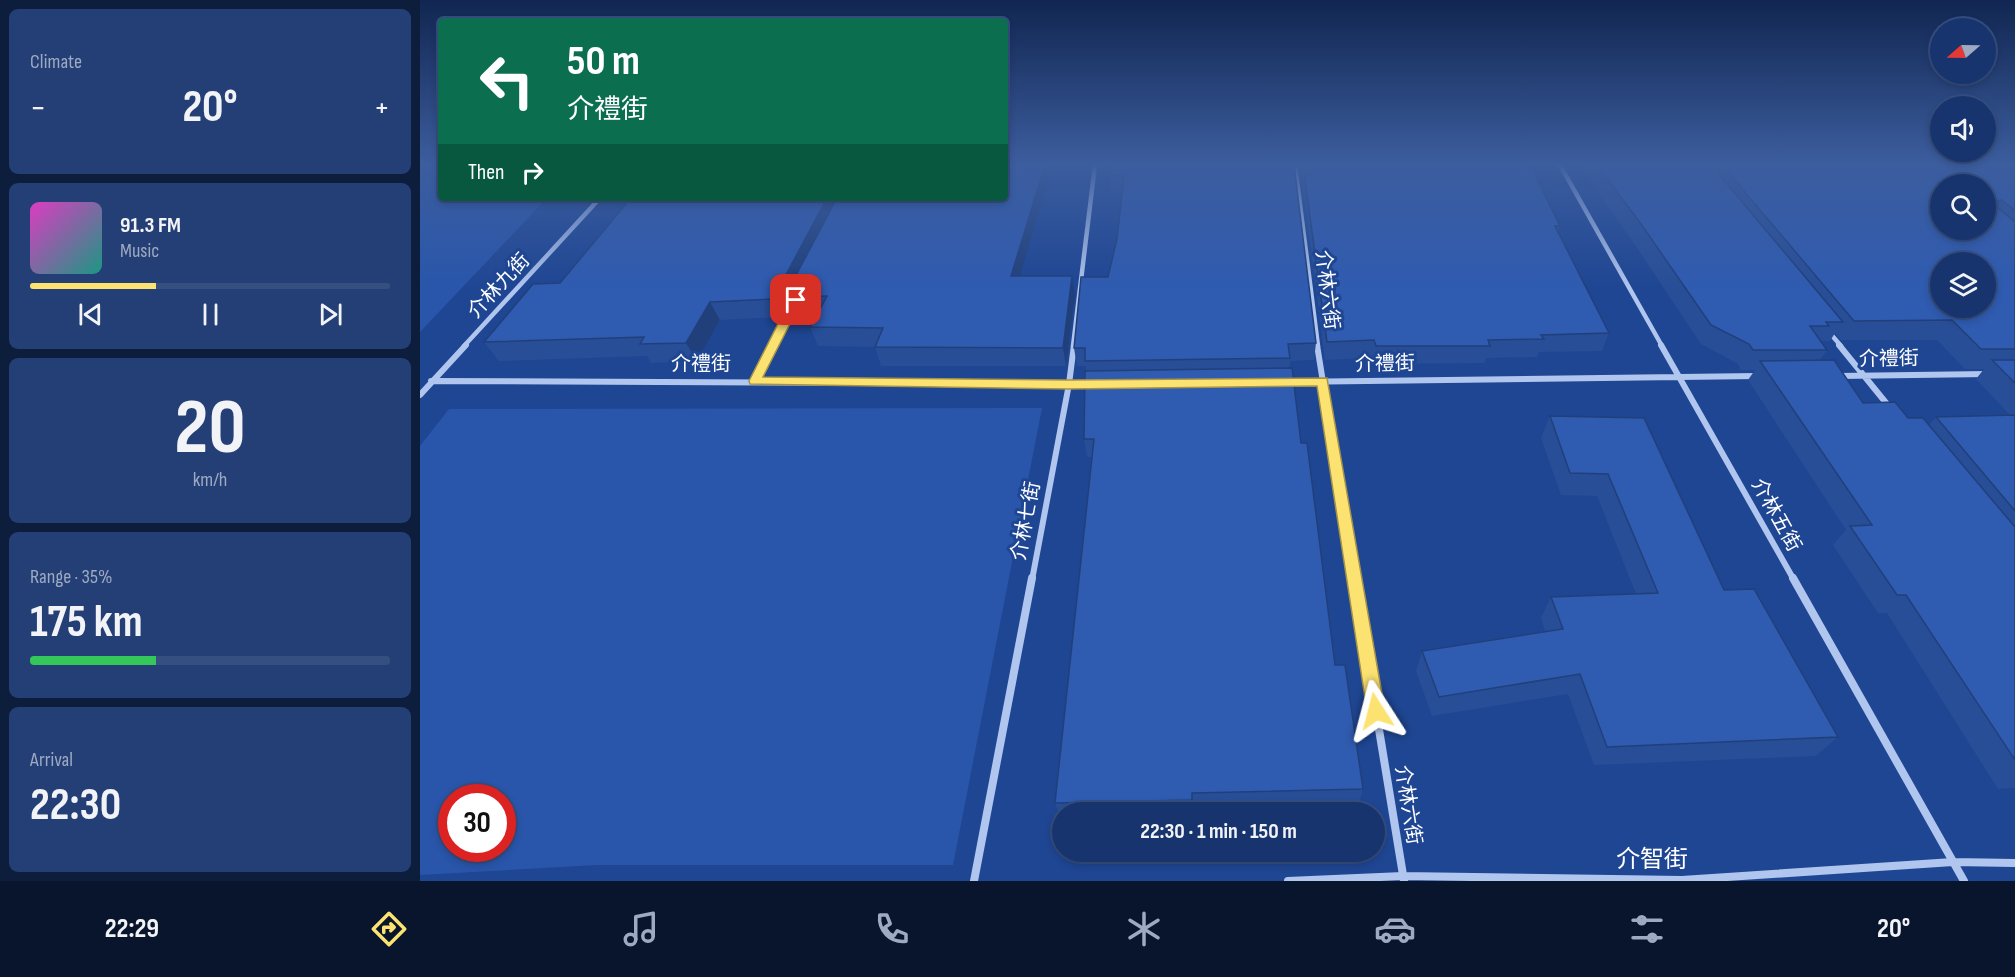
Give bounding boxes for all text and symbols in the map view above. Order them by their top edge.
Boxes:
north arrow [1930,18,1996,84]
map controls [1930,18,1996,318]
text: 50 m [567,36,640,87]
icon: left [468,42,546,120]
text: Climate [30,50,82,74]
text: 20° [182,80,238,135]
text: − [30,88,46,128]
text: + [374,88,390,128]
text: 介禮街 [567,94,648,126]
button: sound [1930,96,1996,162]
icon: right [516,156,549,189]
text: Then [468,159,504,186]
button: search [1930,174,1996,240]
text: 91.3 FM [120,212,181,239]
text: Music [120,239,159,263]
street label: 介林九街 [463,249,535,323]
street label: 介林六街 [1310,249,1344,331]
button: layers [1930,252,1996,318]
pin [770,274,821,325]
icon: arrive [779,283,812,316]
icon: previous [74,298,107,331]
icon: pause [194,298,227,331]
icon: next [314,298,347,331]
street label: 介禮街 [1859,346,1919,372]
street label: 介禮街 [1355,351,1415,377]
street label: 介禮街 [671,352,731,376]
text: 20 [174,382,246,475]
text: km/h [193,468,227,492]
street label: 介林五街 [1746,474,1806,556]
street label: 介林七街 [1007,479,1045,563]
text: Range · 35% [30,565,112,589]
text: 175 km [30,595,143,650]
position arrow [1344,679,1408,743]
text: Arrival [30,748,73,772]
street label: 介林六街 [1390,764,1426,846]
text: 22:30 [30,778,121,833]
speed limit sign: 30 [438,784,516,862]
text: 22:30 · 1 min · 150 m [1140,818,1297,845]
street label: 介智街 [1616,845,1688,874]
icon: directions [368,908,410,950]
icon: music [620,908,662,950]
icon: phone [871,908,913,950]
icon: climate [1123,908,1165,950]
icon: car [1374,908,1416,950]
icon: filters [1626,908,1668,950]
text: 22:29 [105,913,159,945]
text: 20° [1877,913,1910,945]

